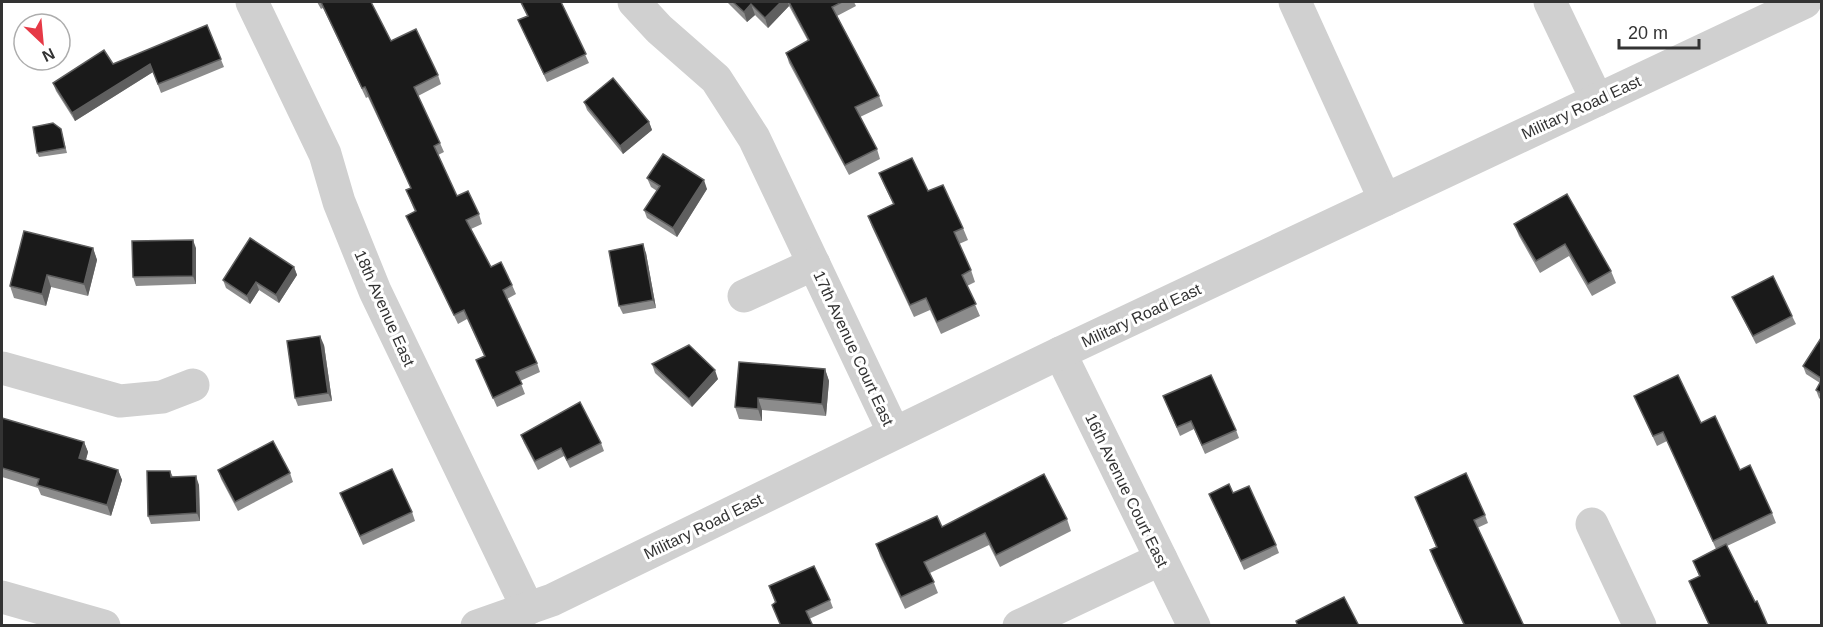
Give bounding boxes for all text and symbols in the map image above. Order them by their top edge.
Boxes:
north arrow [12,12,72,72]
scale bar [1619,12,1698,50]
text: 20 m [1628,23,1668,43]
text: N [39,45,57,65]
street label: Military Road East [1519,72,1644,143]
street label: 18th Avenue East [351,248,418,369]
street label: 17th Avenue Court East [810,268,897,429]
street label: Military Road East [1079,280,1204,351]
street label: 16th Avenue Court East [1082,411,1171,570]
street label: Military Road East [641,490,766,563]

